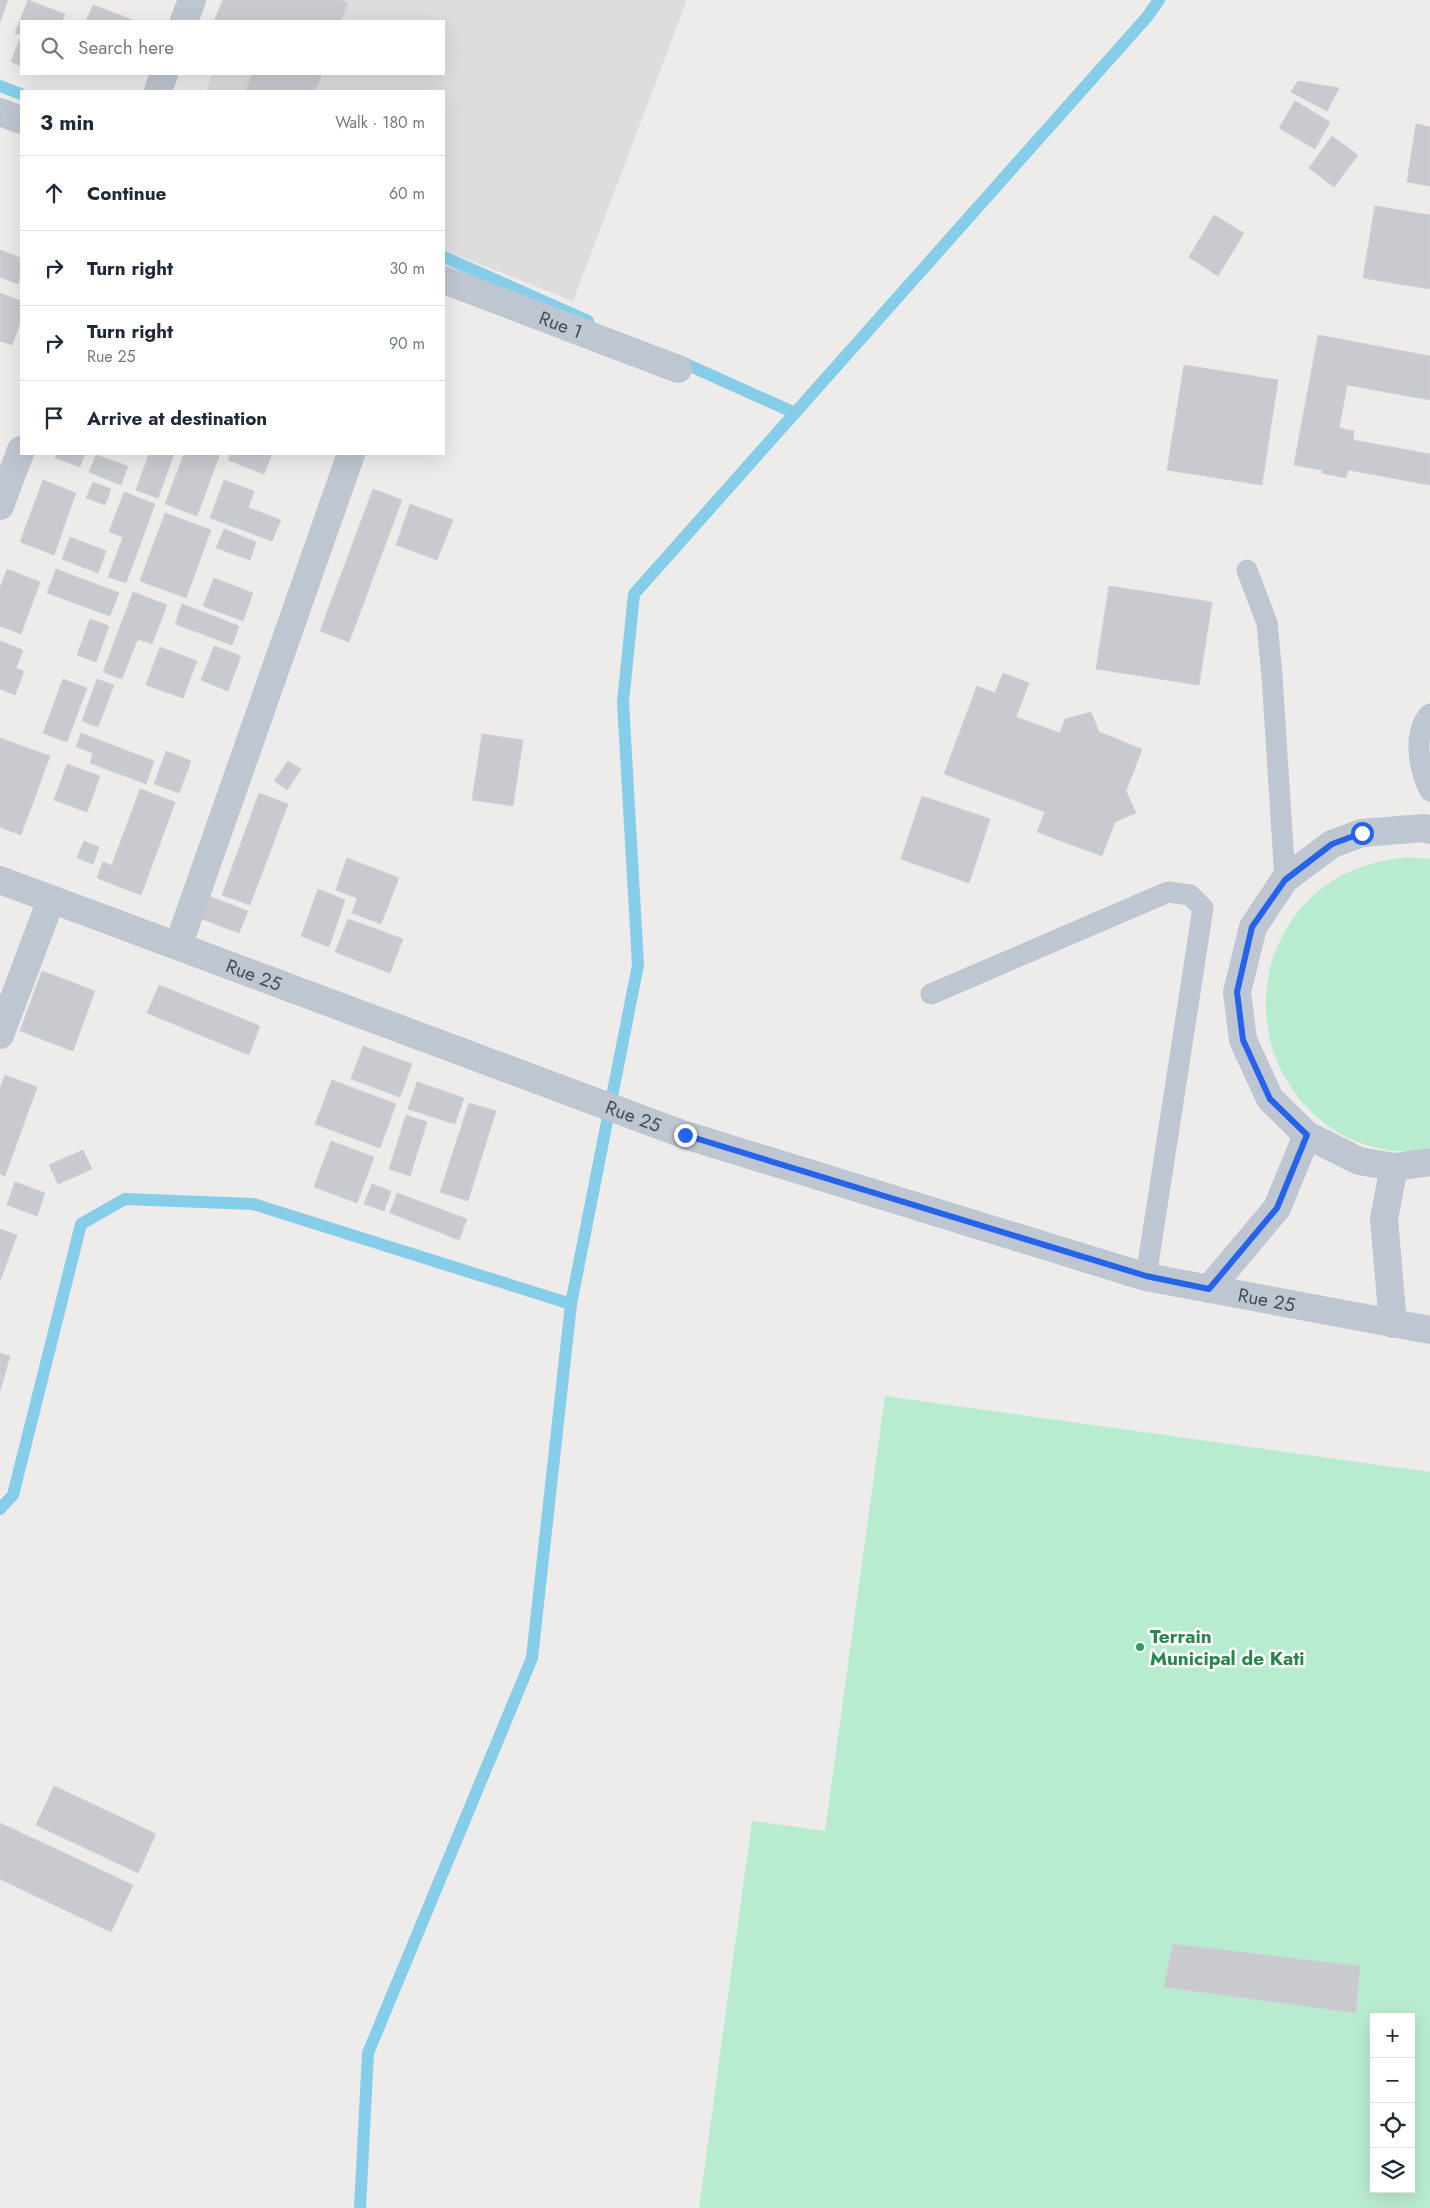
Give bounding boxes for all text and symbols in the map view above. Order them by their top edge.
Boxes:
search box [20,20,445,75]
icon: search [38,34,66,62]
text: Search here [78,34,174,61]
text: 3 min [40,108,94,138]
text: Walk · 180 m [335,111,425,134]
icon: ahead [40,179,68,207]
text: Continue [87,180,166,207]
text: 60 m [389,182,425,205]
icon: right [40,254,68,282]
text: Turn right [87,255,173,282]
text: 30 m [389,257,425,280]
street label: Rue 1 [535,304,587,345]
text: Turn right [87,318,173,345]
icon: right [40,329,68,357]
text: 90 m [389,332,425,355]
text: Rue 25 [87,345,136,368]
icon: arrive [40,404,68,432]
text: Arrive at destination [87,405,267,432]
route start [1351,822,1374,845]
street label: Rue 25 [222,952,286,997]
street label: Rue 25 [602,1093,665,1139]
route end [674,1124,697,1147]
street label: Rue 25 [1236,1281,1297,1318]
place label: Terrain Municipal de Kati [1150,1623,1305,1672]
marker: Terrain Municipal de Kati [1134,1641,1146,1653]
map controls [1370,2013,1415,2193]
button: + [1370,2013,1415,2058]
button: − [1370,2058,1415,2103]
button: locate [1370,2103,1415,2148]
button: layers [1370,2148,1415,2193]

